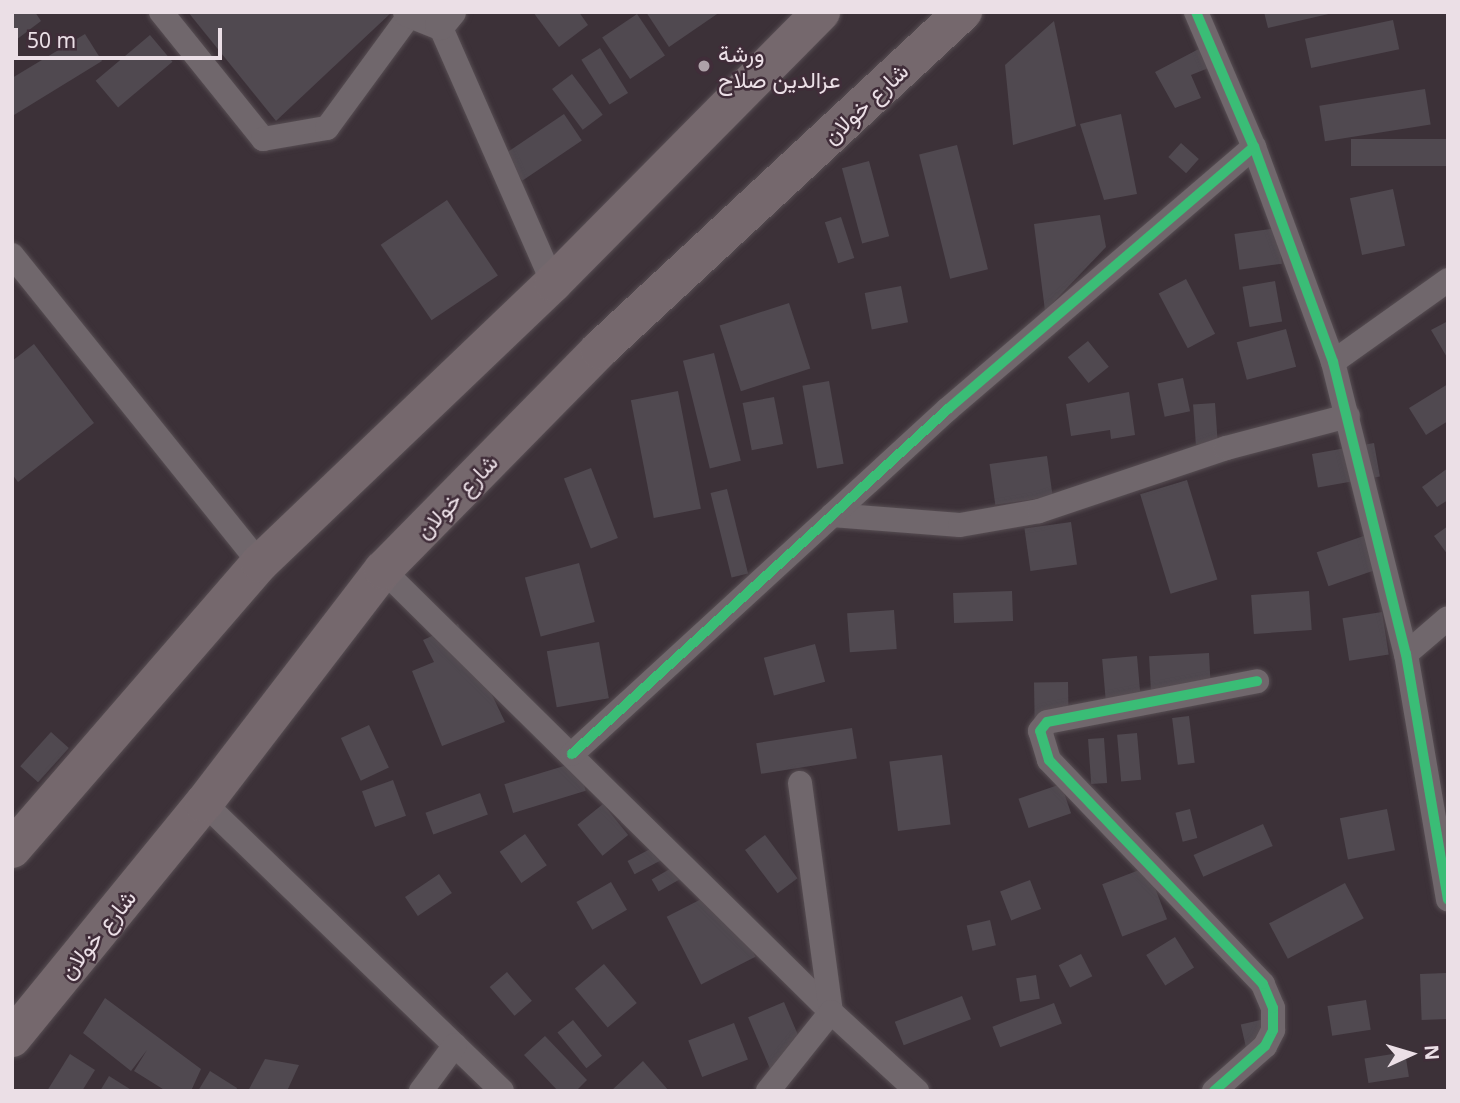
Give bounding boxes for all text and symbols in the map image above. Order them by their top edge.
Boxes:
scale bar [18,14,226,58]
text: 50 m [27,26,76,54]
place label: ورشة عزالدين صلاح [718,39,840,93]
street label: شارع خولان [817,57,913,149]
marker: ورشة عزالدين صلاح [696,58,712,74]
street label: شارع خولان [409,448,503,544]
street label: شارع خولان [53,884,141,984]
north arrow [1376,1019,1446,1089]
text: N [1418,1044,1445,1061]

